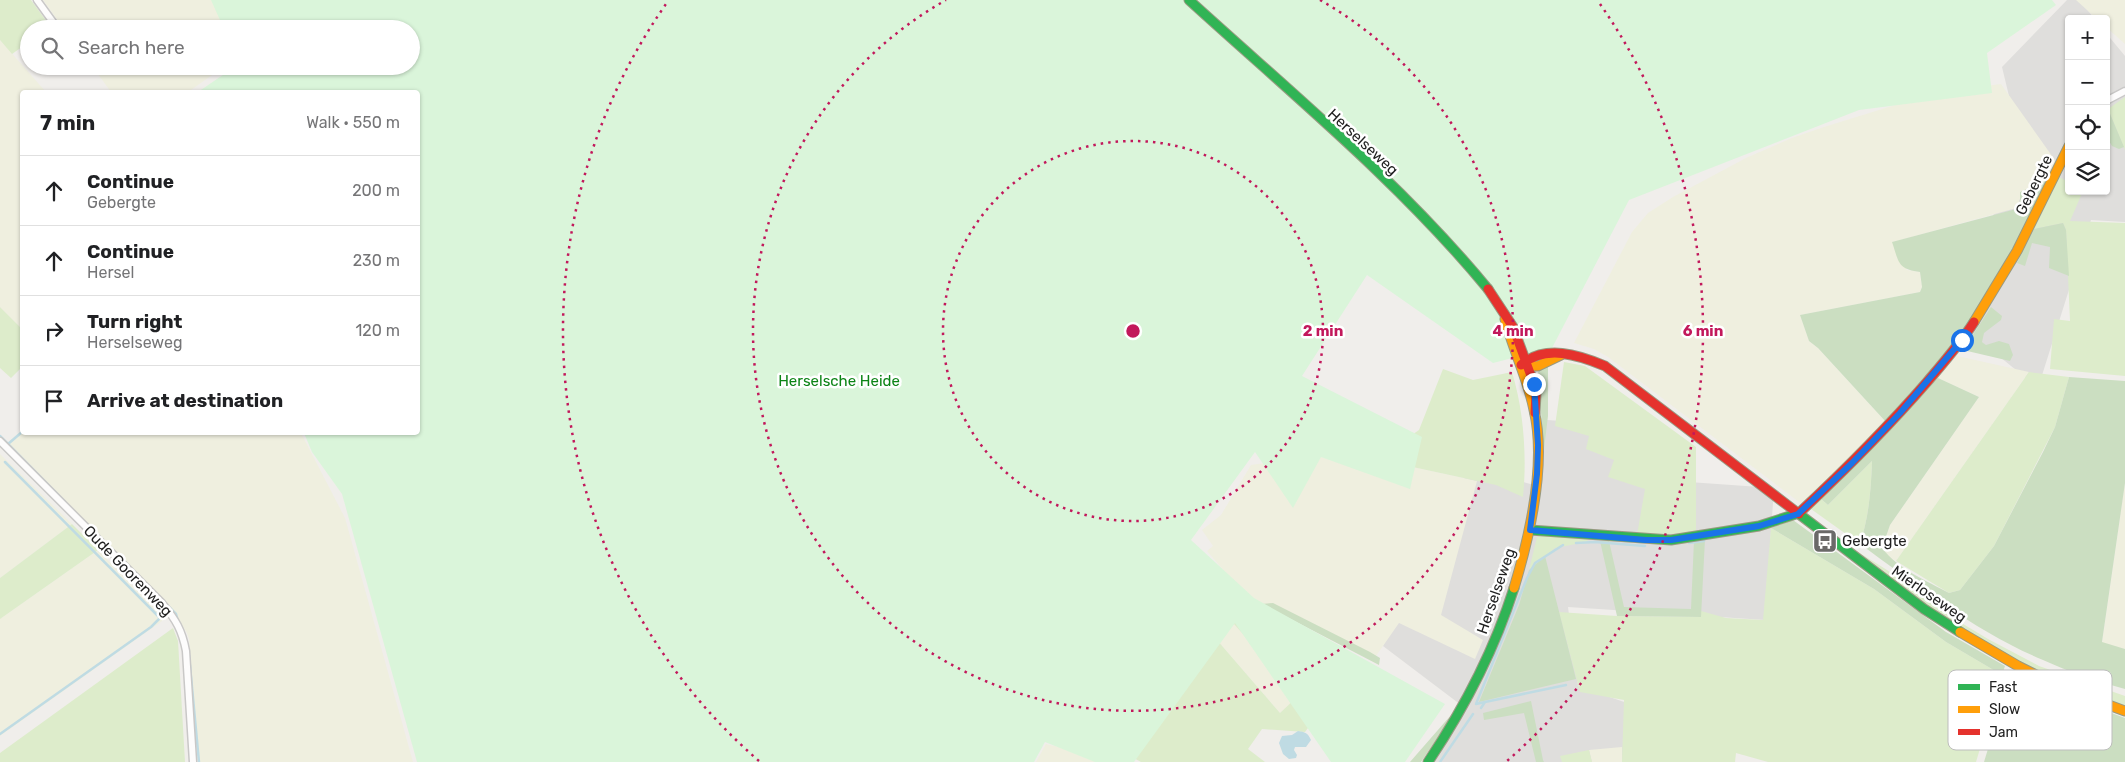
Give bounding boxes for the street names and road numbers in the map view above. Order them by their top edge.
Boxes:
street label: Herselseweg [1324,105,1402,179]
street label: Gebergte [2012,152,2056,218]
street label: Oude Goorenweg [80,522,176,620]
street label: Herselseweg [1473,546,1519,636]
street label: Mierloseweg [1888,562,1970,626]

